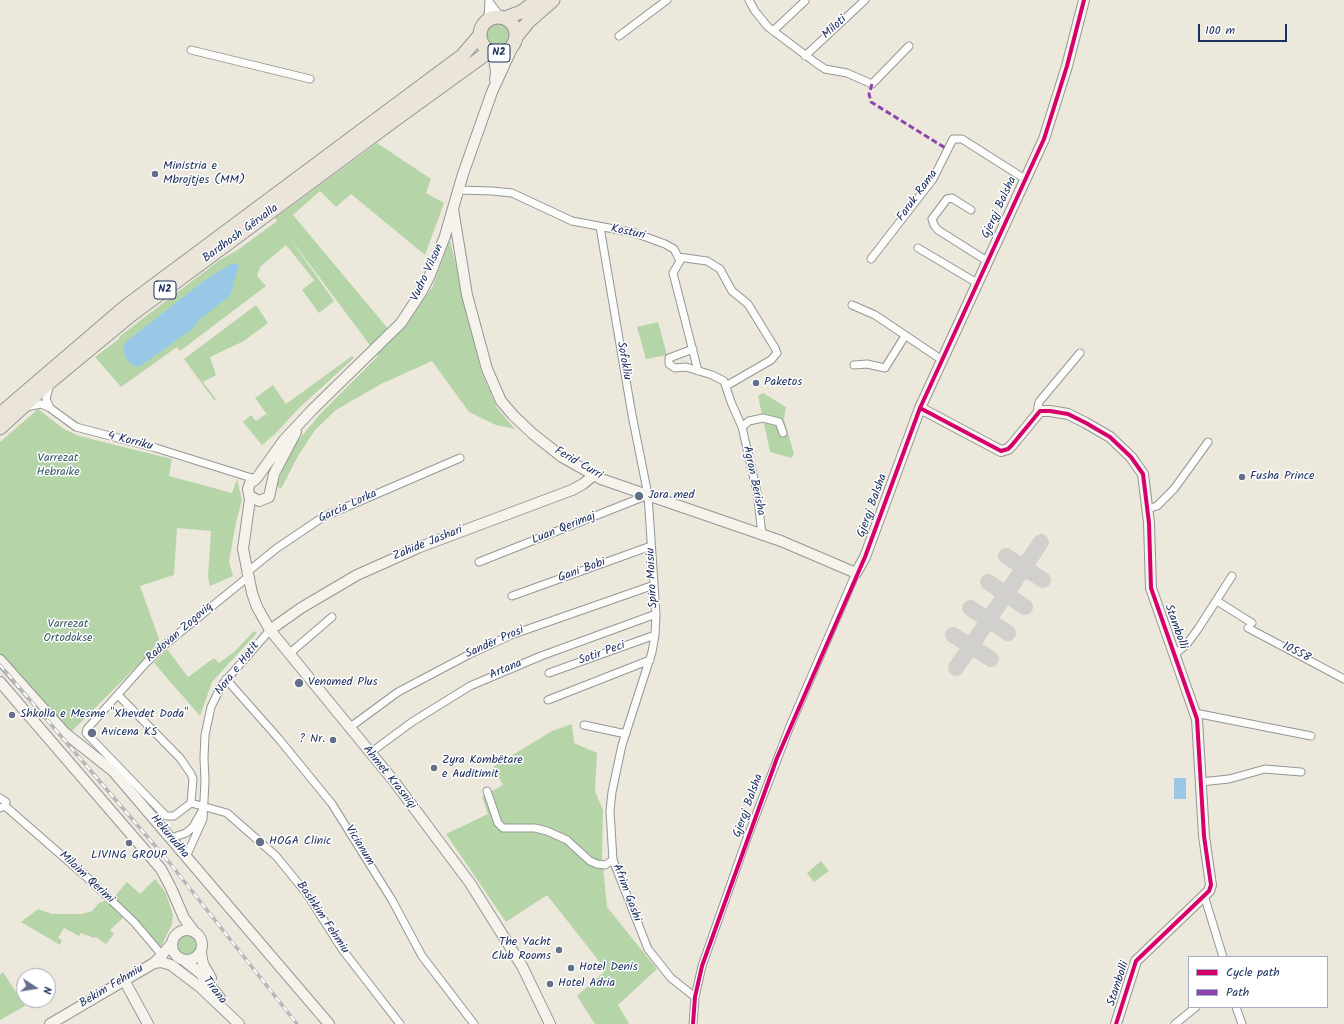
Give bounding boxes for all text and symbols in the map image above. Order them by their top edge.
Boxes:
street label: Miloti [820,13,850,43]
scale bar [1200,16,1289,42]
text: 100 m [1205,21,1235,40]
road number: N2 [488,44,510,62]
place label: Ministria e Mbrojtjes (MM) [163,160,245,188]
street label: Faruk Rama [895,168,941,224]
marker: Ministria e Mbrojtjes (MM) [150,169,160,179]
street label: Gjergj Balsha [979,175,1021,241]
street label: Bardhosh Gërvalla [200,202,282,266]
street label: Kosturi [609,222,647,244]
street label: Vudro Vilson [408,242,448,304]
road number: N2 [154,281,176,299]
street label: Sofokliu [613,341,633,381]
place label: Paketos [764,376,802,390]
marker: Paketos [751,378,761,388]
street label: 4 Korriku [106,429,154,455]
street label: Ferid Curri [551,444,605,484]
street label: Agron Berisha [739,445,767,517]
park label: Varrezat Hebraike [36,452,80,480]
place label: Fusha Prince [1250,470,1315,484]
street label: Gjergj Balsha [855,472,891,540]
marker: Fusha Prince [1237,472,1247,482]
street label: Garcia Lorka [317,487,379,527]
place label: Jora med [648,489,694,503]
marker: Jora med [633,490,645,502]
street label: Luan Qerimaj [530,510,598,548]
street label: Zahide Jashari [391,524,465,564]
street label: Spiro Moisiu [644,547,662,609]
street label: Gani Bobi [556,556,608,586]
street label: Radovan Zogoviq [144,600,216,666]
street label: Stambolli [1160,603,1190,651]
park label: Varrezat Ortodokse [44,618,92,646]
street label: Sandër Prosi [464,624,526,662]
street label: Nora e Hotit [213,639,263,699]
street label: Sotir Peci [577,639,627,669]
street label: 10558 [1279,640,1313,666]
street label: Artana [488,657,524,683]
place label: Venomed Plus [308,676,378,690]
marker: Venomed Plus [293,677,305,689]
place label: Shkolla e Mesme "Xhevdet Doda" [20,708,188,722]
marker: Shkolla e Mesme "Xhevdet Doda" [7,710,17,720]
place label: Avicena KS [101,726,157,740]
marker: Avicena KS [86,727,98,739]
place label: ? Nr. [299,733,325,747]
marker: ? Nr. [328,735,338,745]
street label: Ahmet Krasniqi [359,743,419,813]
place label: Zyra Kombëtare e Auditimit [442,754,523,782]
marker: Zyra Kombëtare e Auditimit [429,763,439,773]
street label: Gjergj Balsha [731,772,767,840]
street label: Hekurudha [147,812,191,862]
street label: Vicianum [341,823,377,869]
place label: HOGA Clinic [269,835,331,849]
marker: HOGA Clinic [254,836,266,848]
marker: LIVING GROUP [124,838,134,848]
street label: Milaim Qerimi [55,849,117,907]
place label: LIVING GROUP [91,849,167,863]
street label: Afrim Gashi [608,862,644,924]
street label: Bashkim Fehmiu [293,879,351,957]
place label: The Yacht Club Rooms [491,936,551,964]
marker: The Yacht Club Rooms [554,945,564,955]
legend [1188,956,1328,1008]
street label: Stambolli [1105,960,1133,1008]
place label: Hotel Denis [579,961,638,975]
street label: Bekim Fehmiu [77,962,147,1012]
marker: Hotel Denis [566,963,576,973]
text: Cycle path [1226,963,1280,982]
north arrow [16,968,56,1008]
street label: Tirana [199,974,229,1008]
place label: Hotel Adria [558,977,615,991]
marker: Hotel Adria [545,979,555,989]
text: Path [1226,983,1249,1002]
text: N [37,985,56,996]

